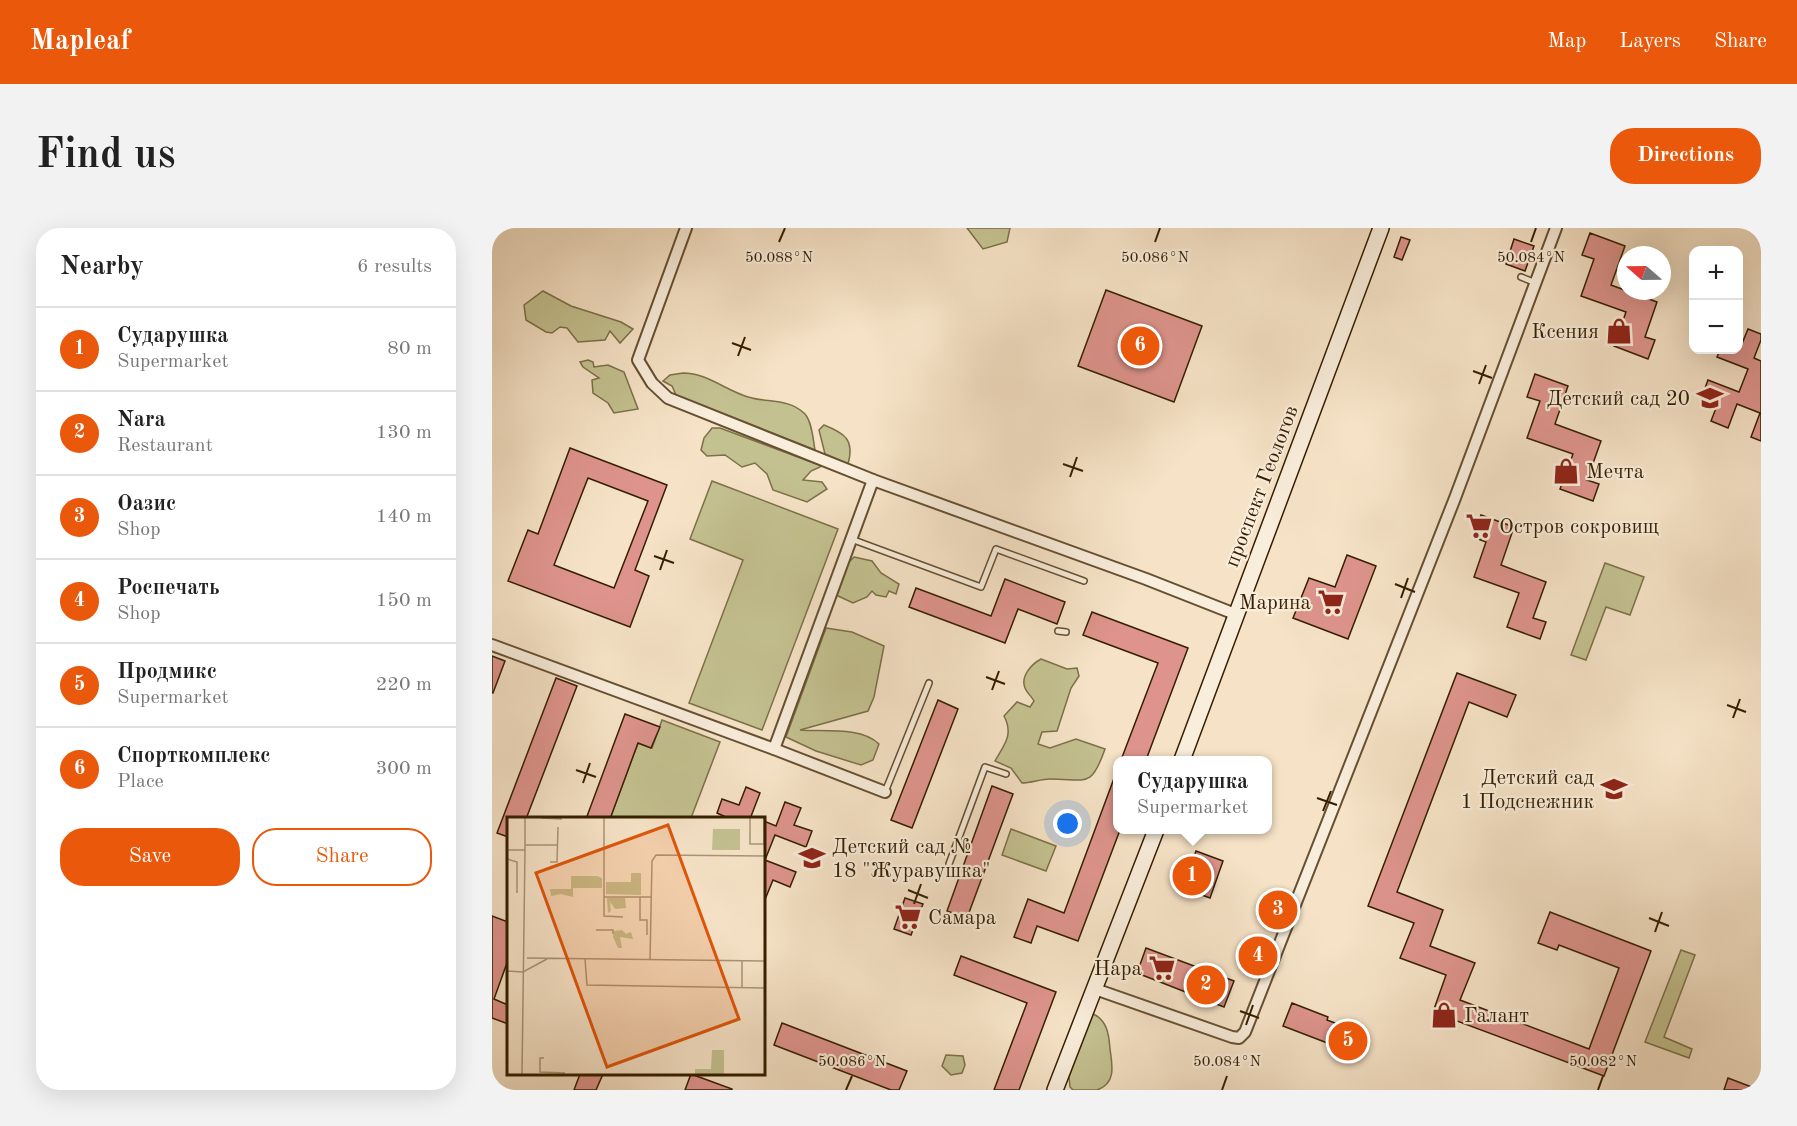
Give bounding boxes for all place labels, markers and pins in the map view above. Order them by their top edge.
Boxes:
shop icon: Ксения [1604,316,1634,346]
place label: Ксения [1531,322,1599,343]
pin: 6 [1120,324,1160,368]
school or university icon: Детский сад 20 [1695,383,1725,413]
place label: Детский сад 20 [1547,389,1690,410]
shop icon: Мечта [1551,456,1581,486]
place label: Мечта [1586,462,1644,483]
supermarket icon: Остров сокровищ [1464,511,1494,541]
place label: Остров сокровищ [1499,517,1659,538]
supermarket icon: Марина [1316,587,1346,617]
place label: Марина [1239,593,1311,614]
place label: Детский сад 1 Подснежник [1461,768,1595,813]
school or university icon: Детский сад 1 Подснежник [1599,774,1629,804]
place label: Детский сад № 18 "Журавушка" [832,837,990,882]
school or university icon: Детский сад № 18 "Журавушка" [797,843,827,873]
pin: 1 [1172,854,1212,898]
pin: 3 [1258,888,1298,932]
supermarket icon: Самара [893,902,923,932]
place label: Самара [928,908,996,929]
pin: 4 [1238,934,1278,978]
supermarket icon: Нара [1147,953,1177,983]
place label: Нара [1094,959,1142,980]
pin: 2 [1186,962,1226,1008]
shop icon: Галант [1429,1000,1459,1030]
place label: Галант [1464,1006,1529,1027]
pin: 5 [1328,1018,1368,1064]

